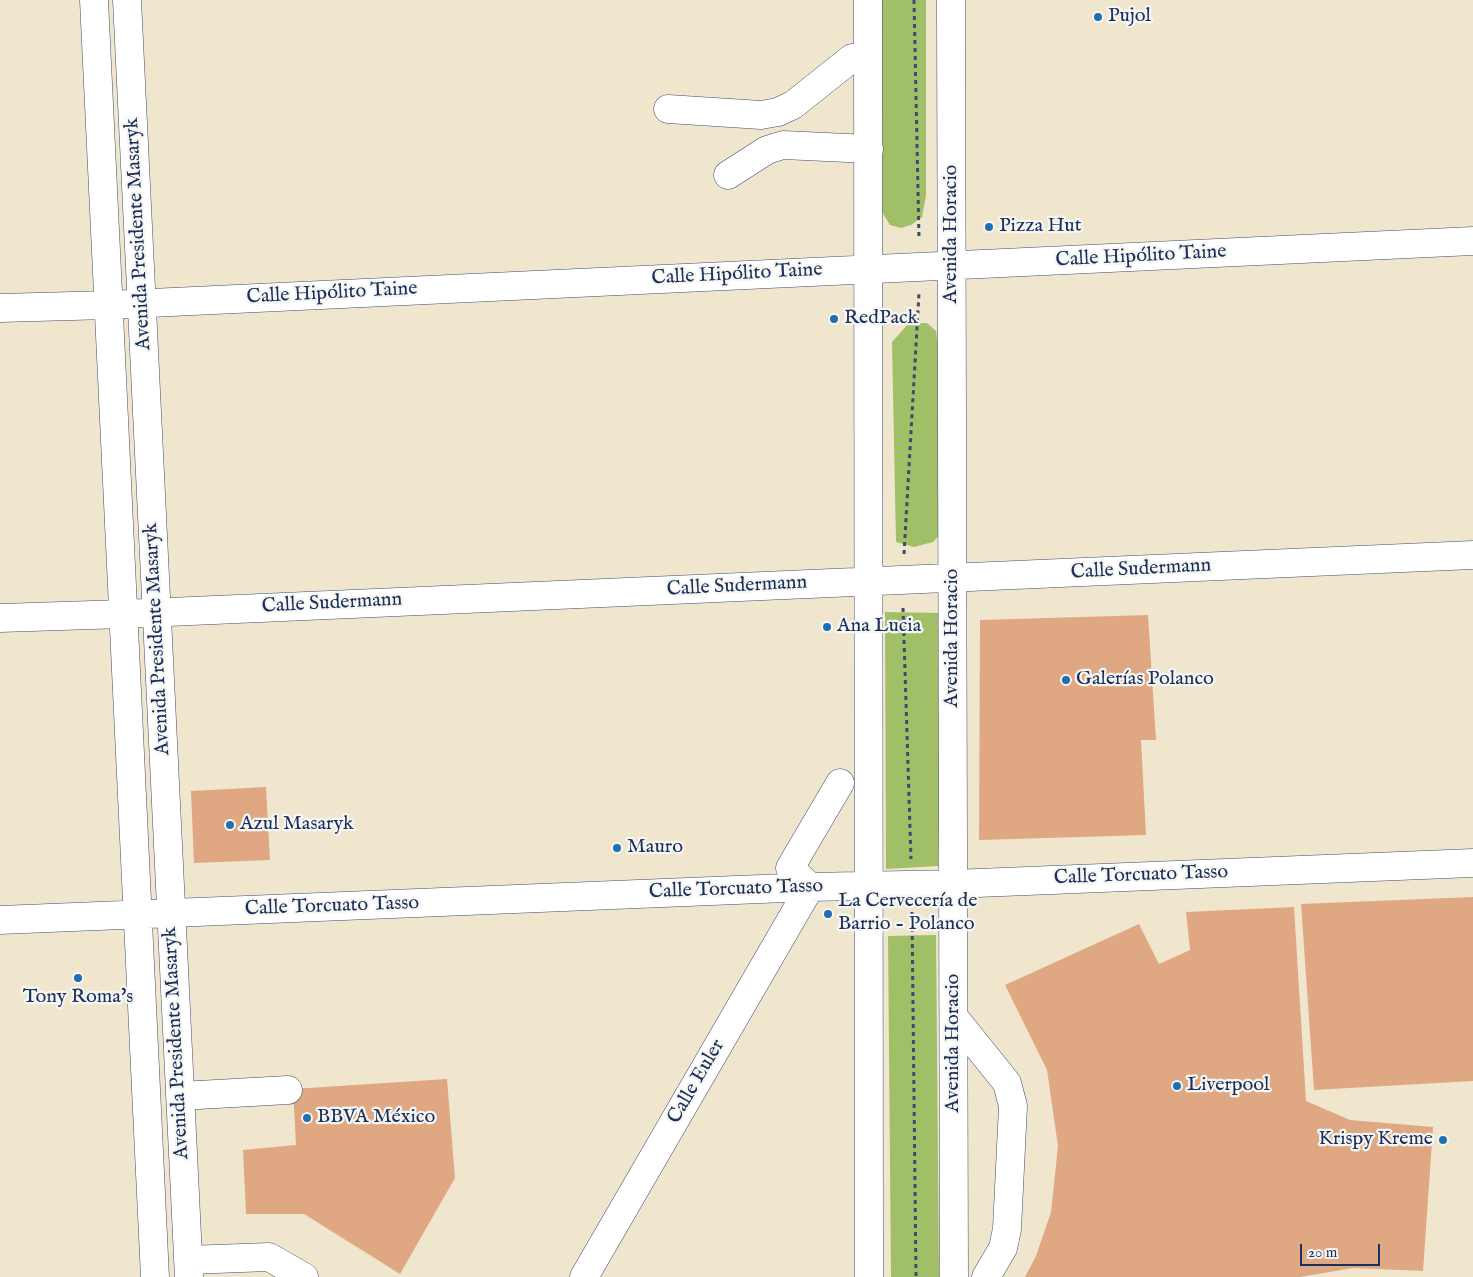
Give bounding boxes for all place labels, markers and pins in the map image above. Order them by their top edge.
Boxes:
place label: Pujol [1108,5,1151,29]
marker: Pujol [1092,11,1104,23]
place label: Pizza Hut [999,215,1082,239]
marker: Pizza Hut [983,221,995,233]
place label: RedPack [844,307,918,331]
marker: RedPack [828,313,840,325]
place label: Ana Lucia [837,615,921,639]
marker: Ana Lucia [821,621,833,633]
place label: Galerías Polanco [1076,668,1214,692]
marker: Galerías Polanco [1060,674,1072,686]
place label: Azul Masaryk [240,813,354,837]
marker: Azul Masaryk [224,819,236,831]
place label: Mauro [627,836,683,860]
marker: Mauro [611,842,623,854]
place label: La Cervecería de Barrio - Polanco [838,890,977,937]
marker: La Cervecería de Barrio - Polanco [822,908,834,920]
marker: Tony Roma's [72,972,84,984]
place label: Tony Roma's [23,986,133,1010]
place label: Liverpool [1187,1074,1270,1098]
marker: Liverpool [1171,1080,1183,1092]
place label: BBVA México [317,1106,435,1130]
marker: BBVA México [301,1112,313,1124]
place label: Krispy Kreme [1318,1128,1433,1152]
marker: Krispy Kreme [1437,1134,1449,1146]

